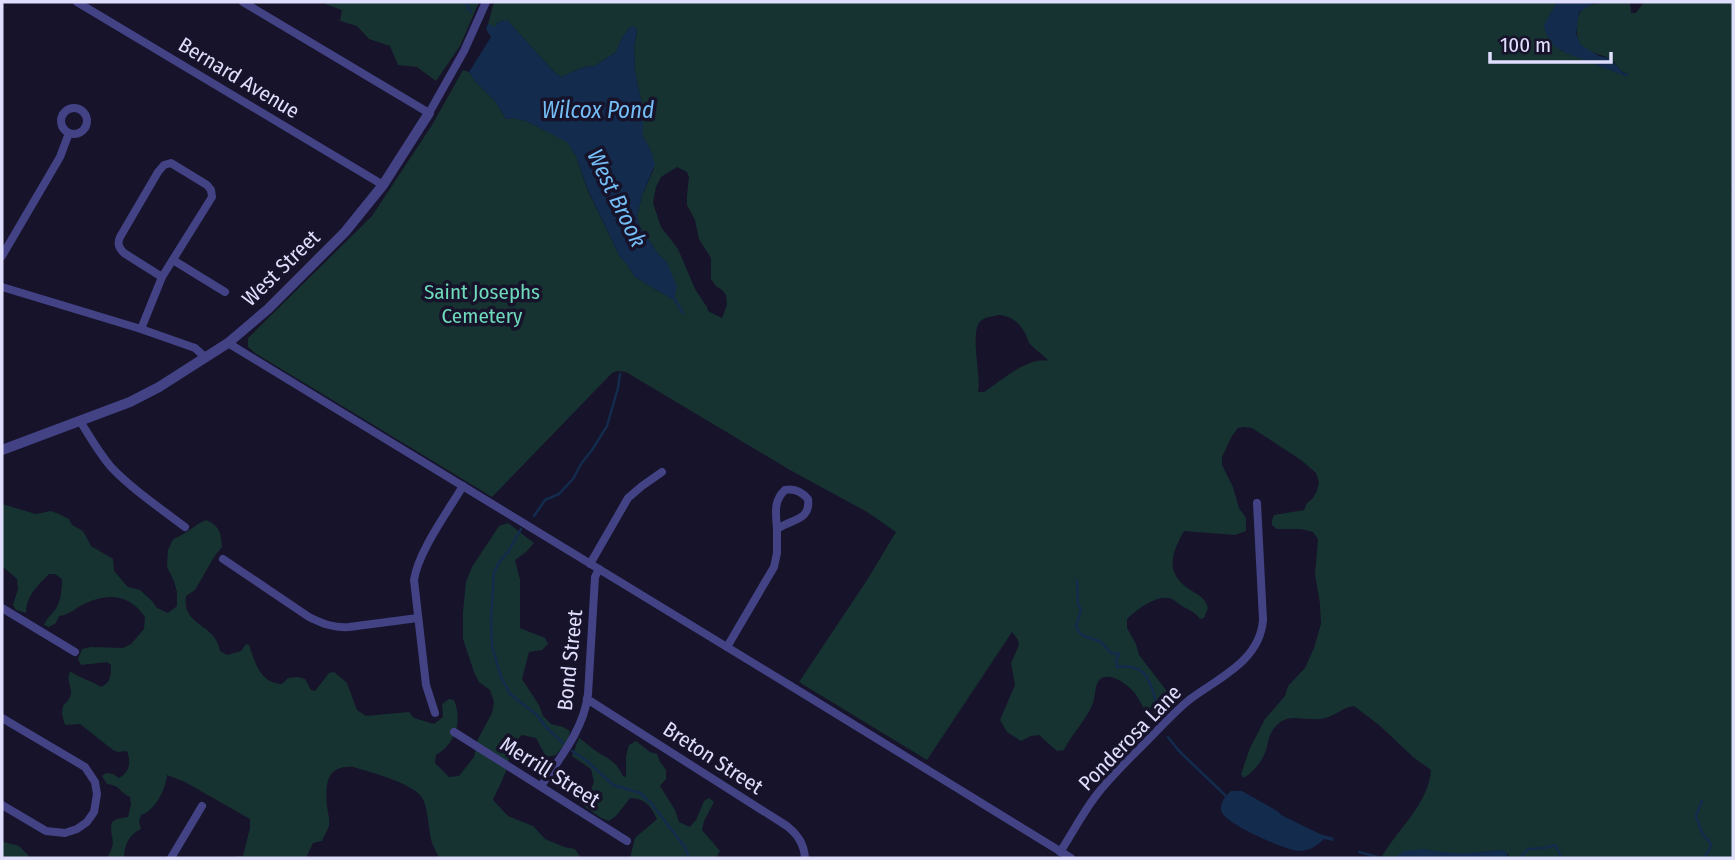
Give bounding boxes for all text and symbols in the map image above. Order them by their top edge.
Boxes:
scale bar [1490,21,1611,65]
street label: Bernard Avenue [174,32,304,124]
text: 100 m [1500,32,1551,58]
water label: Wilcox Pond [542,96,654,124]
water label: West Brook [581,144,653,252]
street label: West Street [237,224,325,311]
park label: Saint Josephs Cemetery [424,279,540,329]
street label: Bond Street [552,608,588,712]
street label: Ponderosa Lane [1073,680,1187,796]
street label: Breton Street [658,716,768,800]
street label: Merrill Street [495,731,605,813]

